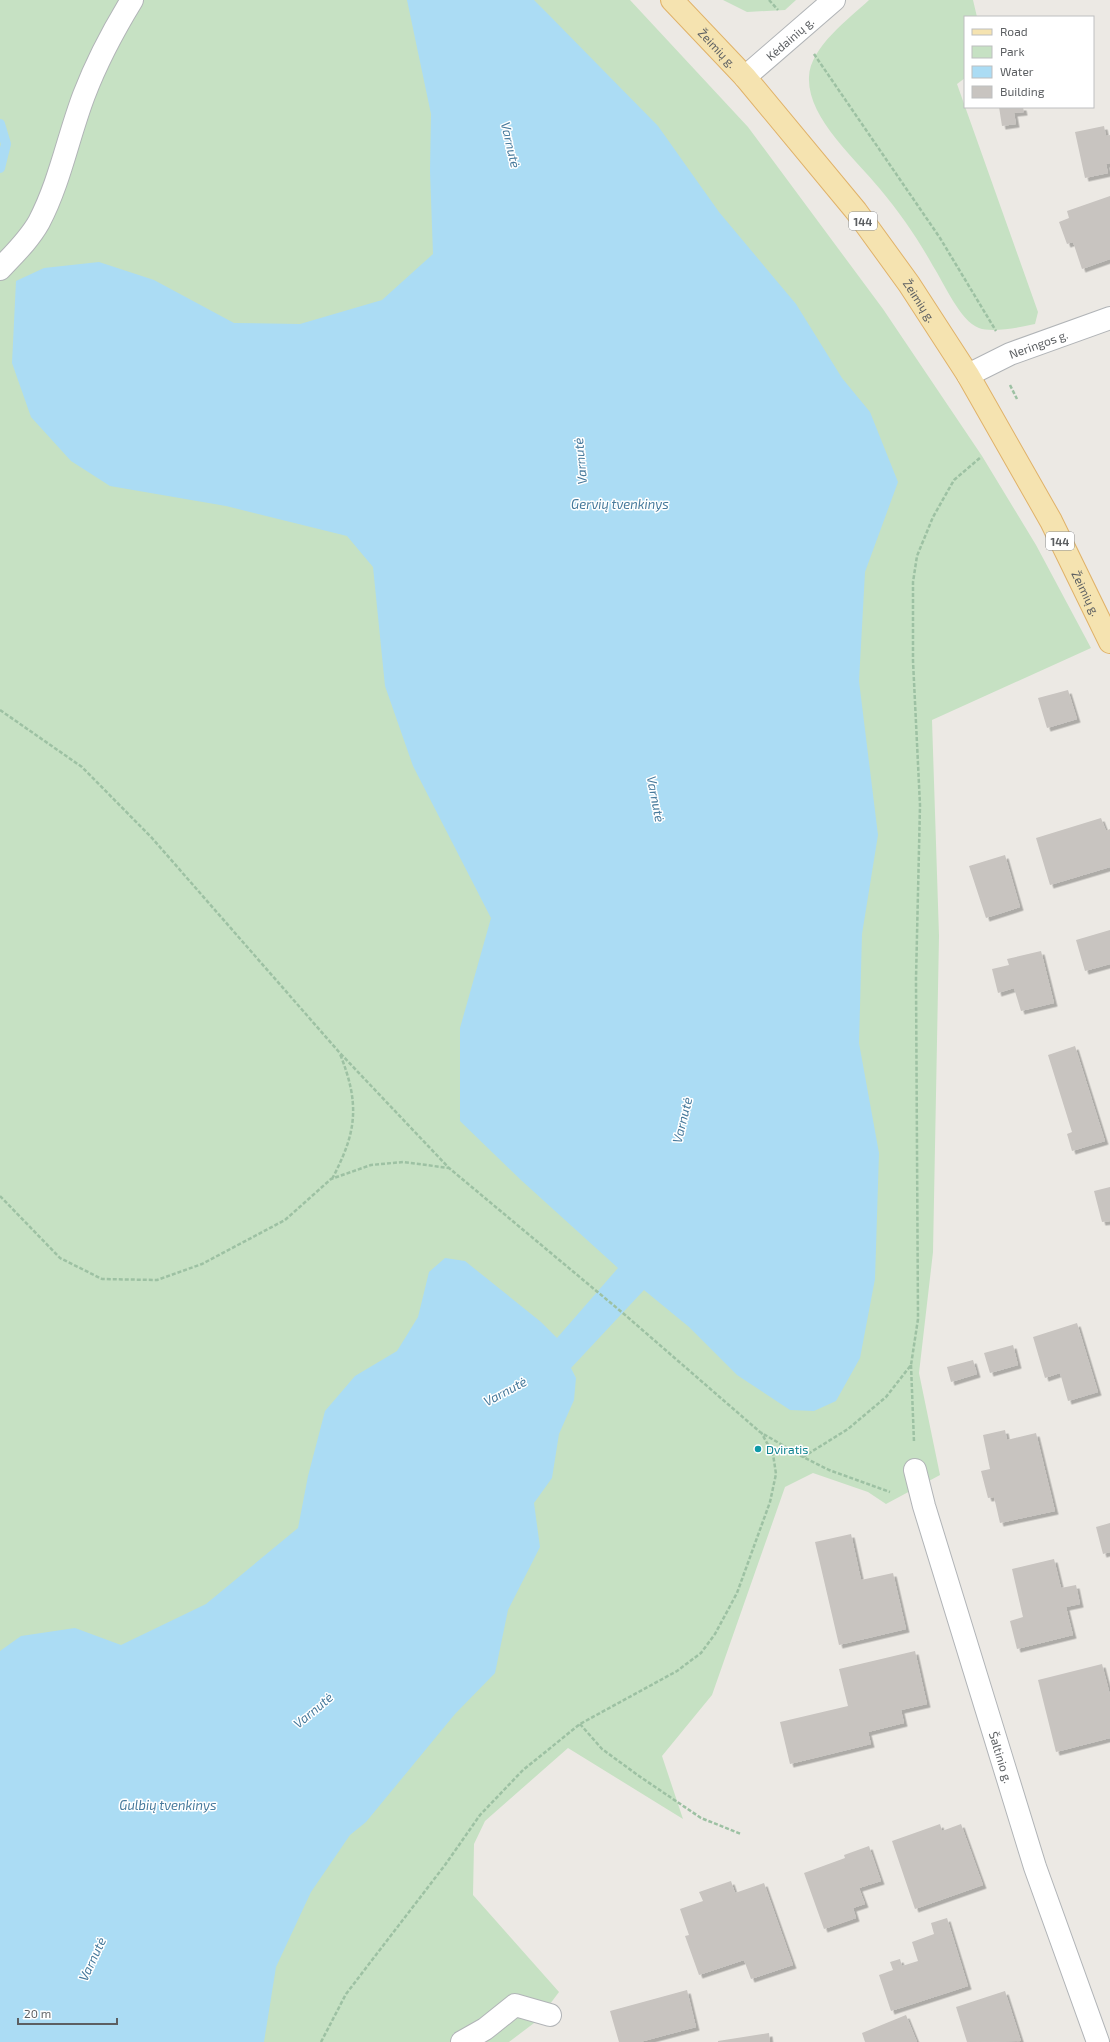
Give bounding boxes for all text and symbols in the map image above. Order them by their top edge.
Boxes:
street label: Kėdainių g. [763,14,816,63]
legend [964,16,1094,108]
text: Road [1000,24,1028,38]
street label: Žeimių g. [696,25,739,70]
text: Park [1000,44,1025,58]
text: Water [1000,64,1034,78]
text: Building [1000,84,1045,98]
water label: Varnutė [498,120,524,170]
road number: 144 [849,212,877,230]
street label: Žeimių g. [901,276,939,325]
street label: Neringos g. [1007,327,1070,361]
water label: Varnutė [570,437,590,485]
water label: Gervių tvenkinys [571,496,669,512]
road number: 144 [1046,532,1074,550]
street label: Žeimių g. [1069,568,1103,618]
water label: Varnutė [644,774,668,824]
water label: Varnutė [669,1095,695,1145]
water label: Varnutė [481,1373,529,1409]
place label: Dviratis [766,1442,808,1456]
marker: Dviratis [753,1444,763,1454]
water label: Varnutė [290,1689,336,1731]
street label: Šaltinio g. [987,1730,1016,1785]
water label: Gulbių tvenkinys [119,1797,217,1813]
water label: Varnutė [75,1934,109,1984]
scale bar [18,2000,117,2026]
text: 20 m [24,2006,51,2020]

